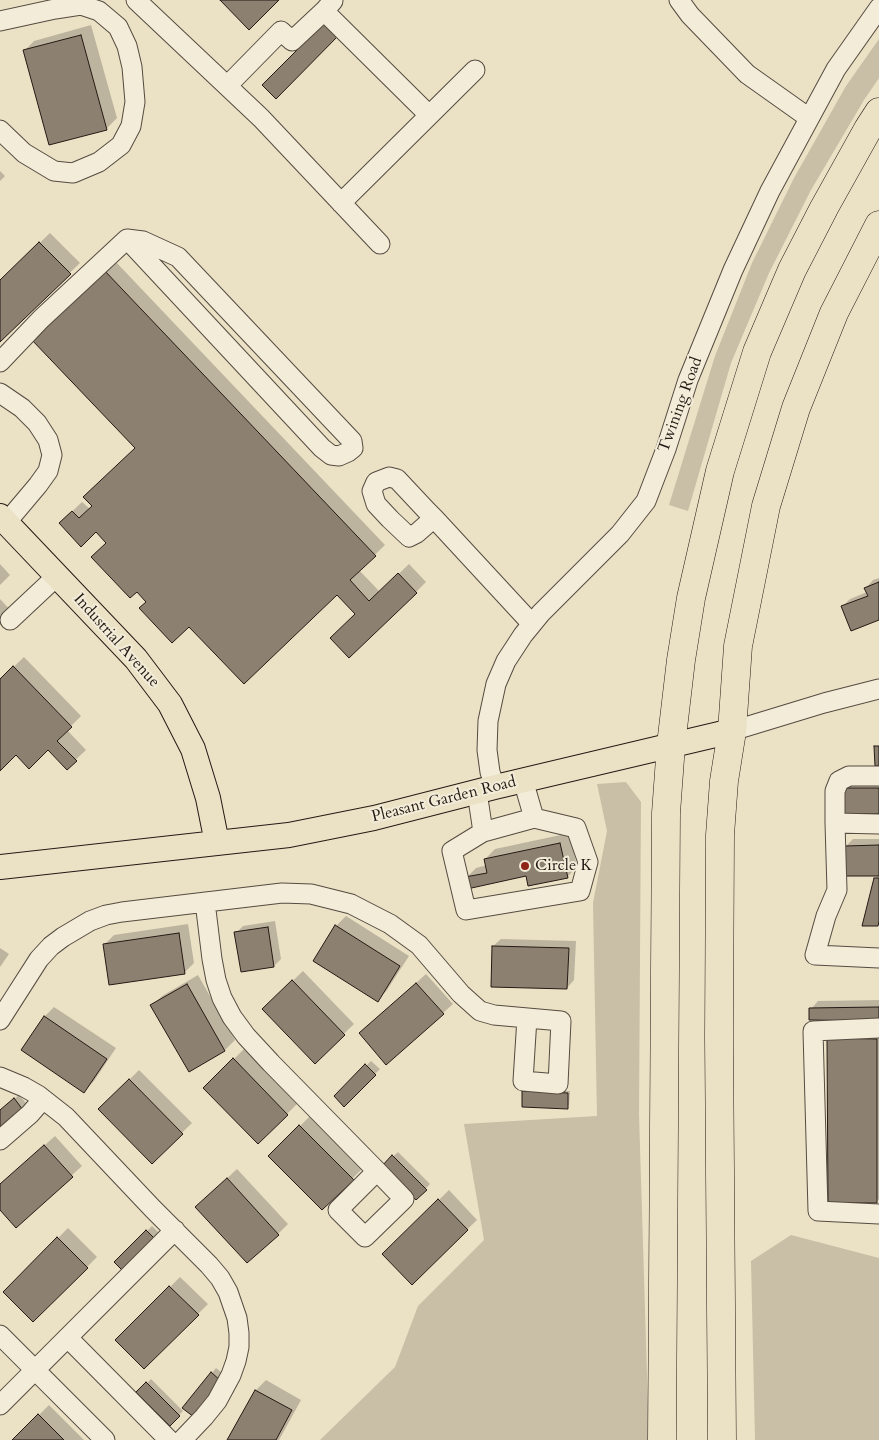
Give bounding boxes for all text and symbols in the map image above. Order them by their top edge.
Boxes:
street label: Twining Road [655,355,707,455]
street label: Industrial Avenue [69,590,163,692]
street label: Pleasant Garden Road [370,773,518,827]
place label: Circle K [535,856,592,876]
marker: Circle K [519,860,531,872]

